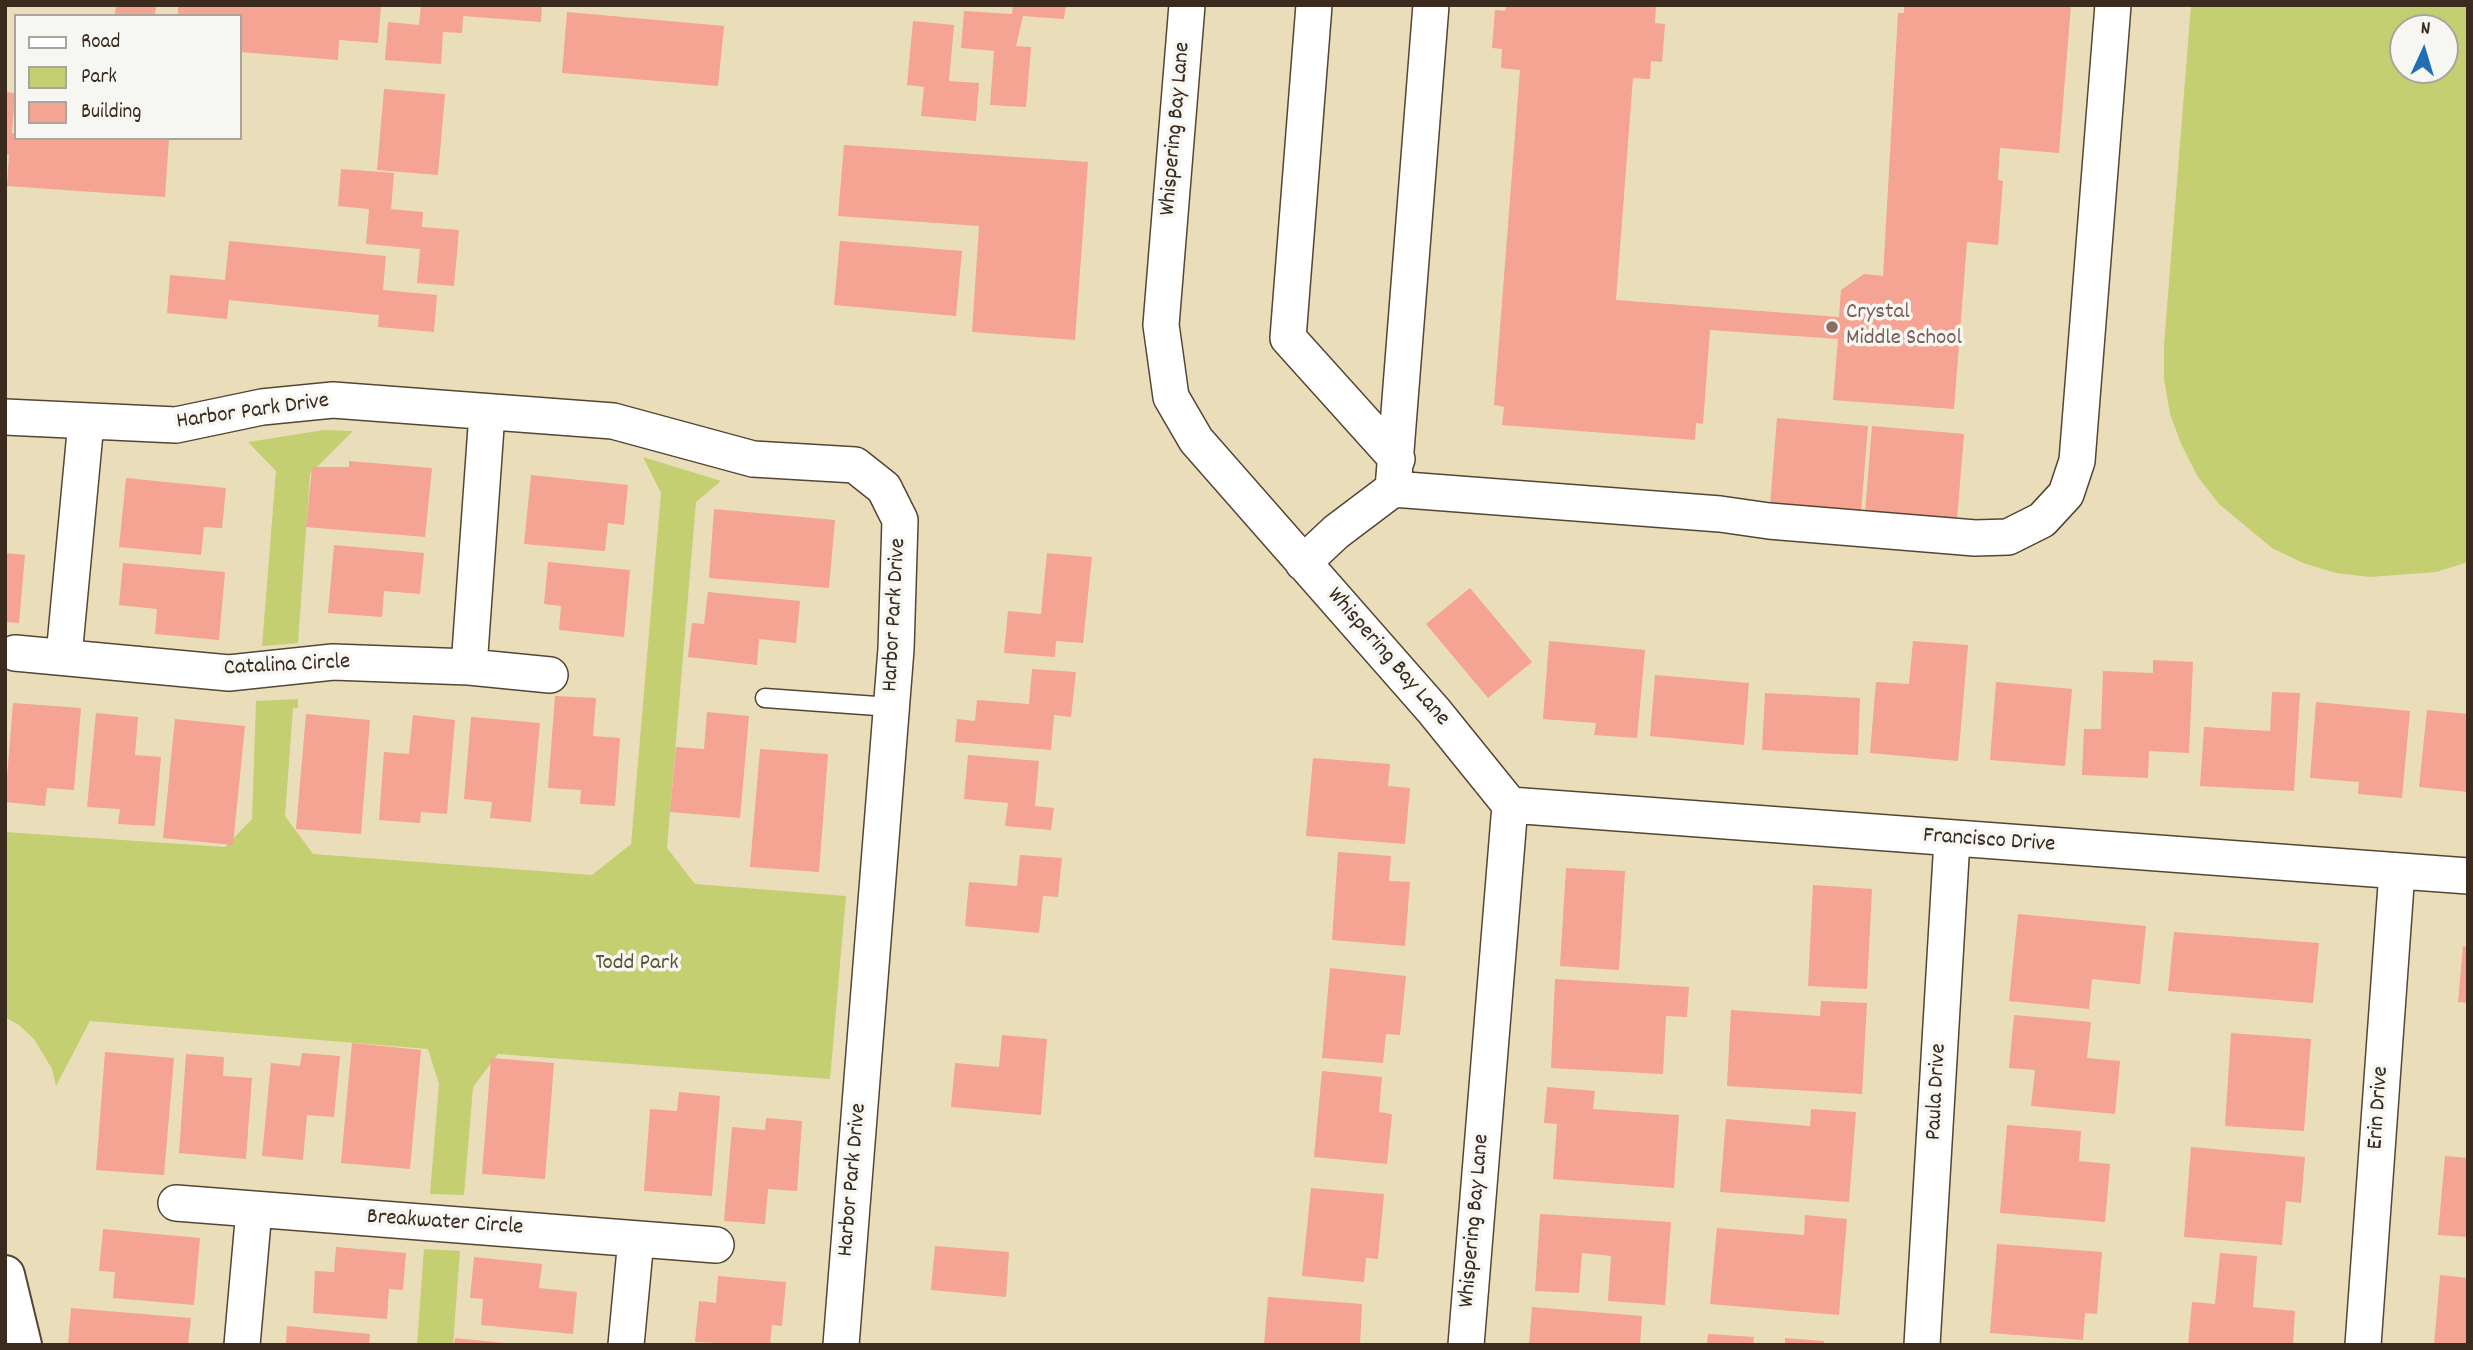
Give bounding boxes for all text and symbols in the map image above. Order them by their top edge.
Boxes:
legend [14,14,242,140]
north arrow [2389,14,2459,84]
text: N [2420,16,2431,43]
text: Road [81,28,120,58]
street label: Whispering Bay Lane [1156,41,1198,217]
text: Park [81,63,117,93]
text: Building [81,98,141,128]
place label: Crystal Middle School [1846,300,1962,354]
marker: Crystal Middle School [1824,319,1840,335]
street label: Harbor Park Drive [175,389,331,437]
street label: Harbor Park Drive [878,537,914,693]
street label: Whispering Bay Lane [1319,583,1455,733]
street label: Catalina Circle [223,650,351,684]
street label: Francisco Drive [1922,824,2056,860]
park label: Todd Park [595,951,679,979]
street label: Paula Drive [1922,1043,1954,1141]
street label: Erin Drive [2363,1065,2397,1151]
street label: Harbor Park Drive [834,1102,874,1258]
street label: Whispering Bay Lane [1455,1133,1497,1309]
street label: Breakwater Circle [366,1205,524,1243]

